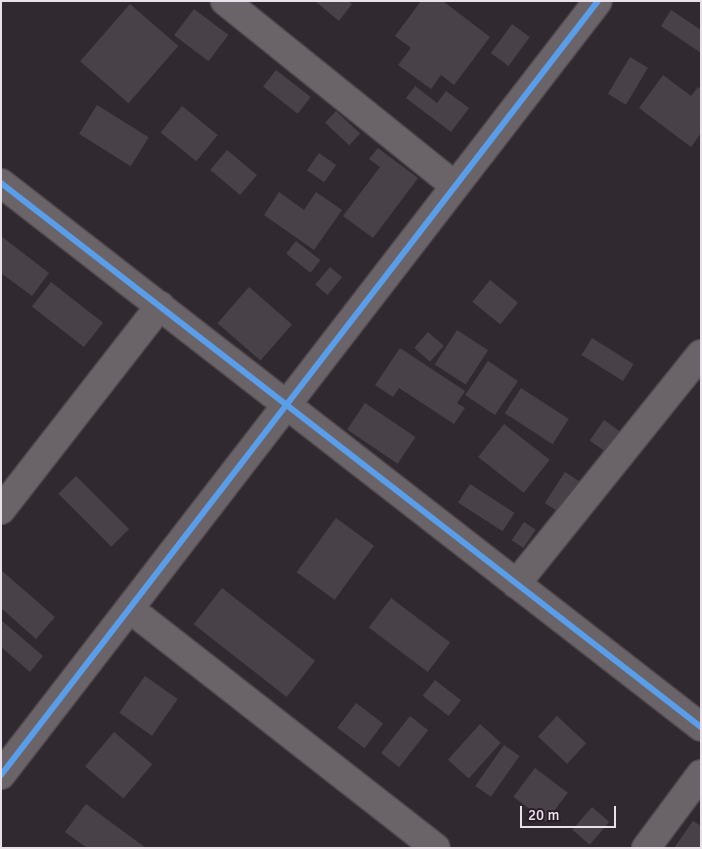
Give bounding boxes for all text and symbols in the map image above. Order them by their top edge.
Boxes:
scale bar [522,796,618,828]
text: 20 m [528,806,559,824]

